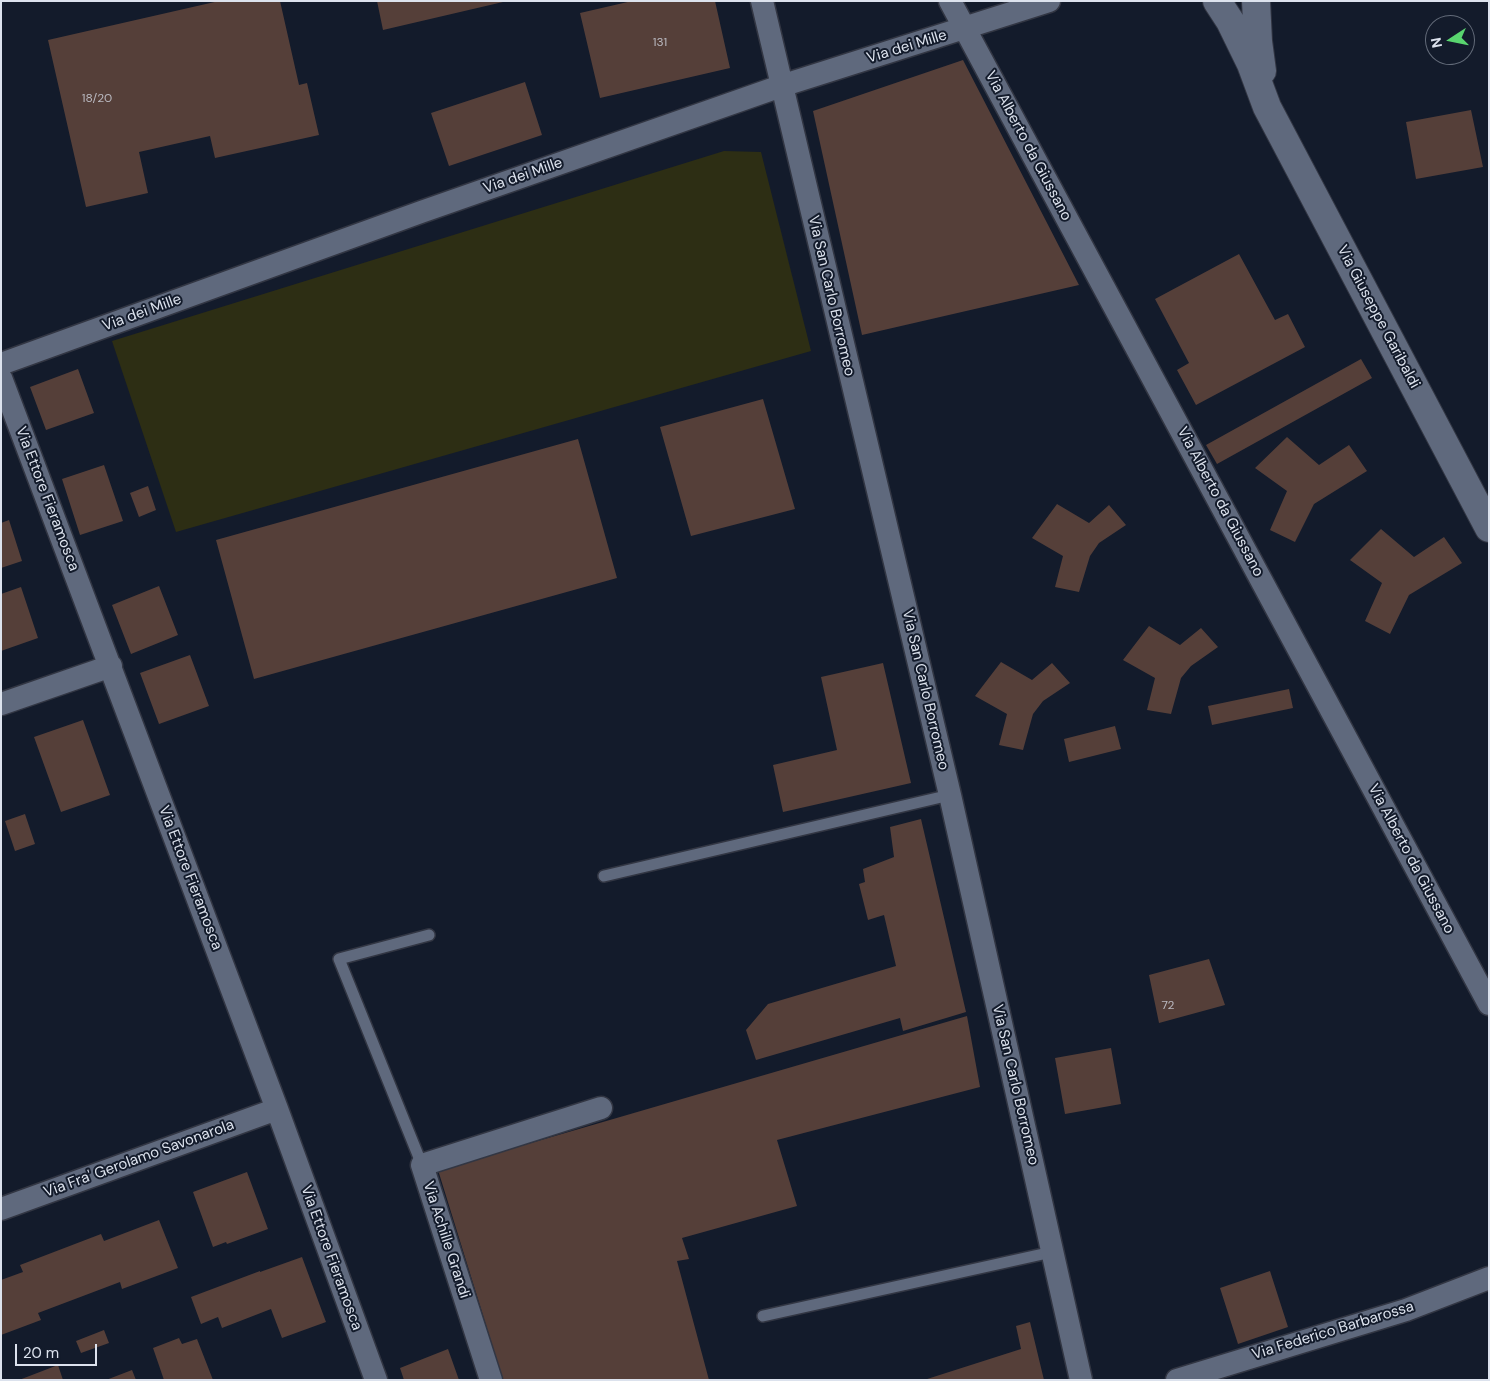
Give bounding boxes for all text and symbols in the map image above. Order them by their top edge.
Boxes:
north arrow [1425,15,1475,65]
street label: Via dei Mille [865,26,949,68]
house number: 131 [653,36,667,50]
text: N [1426,36,1446,49]
street label: Via Alberto da Giussano [981,68,1075,224]
house number: 18/20 [82,92,112,106]
street label: Via dei Mille [481,154,565,198]
street label: Via San Carlo Borromeo [804,214,858,378]
street label: Via Giuseppe Garibaldi [1333,242,1423,392]
street label: Via dei Mille [100,290,184,336]
street label: Via Ettore Fieramosca [11,424,83,574]
street label: Via Alberto da Giussano [1173,424,1267,580]
street label: Via San Carlo Borromeo [898,608,952,772]
street label: Via Alberto da Giussano [1364,781,1458,937]
street label: Via Ettore Fieramosca [154,803,226,953]
house number: 72 [1161,999,1175,1013]
street label: Via San Carlo Borromeo [988,1003,1042,1167]
street label: Via Fra' Gerolamo Savonarola [41,1116,237,1202]
street label: Via Achille Grandi [419,1179,473,1301]
street label: Via Ettore Fieramosca [296,1183,366,1333]
street label: Via Federico Barbarossa [1250,1298,1416,1364]
scale bar [18,1334,100,1366]
text: 20 m [23,1343,59,1363]

